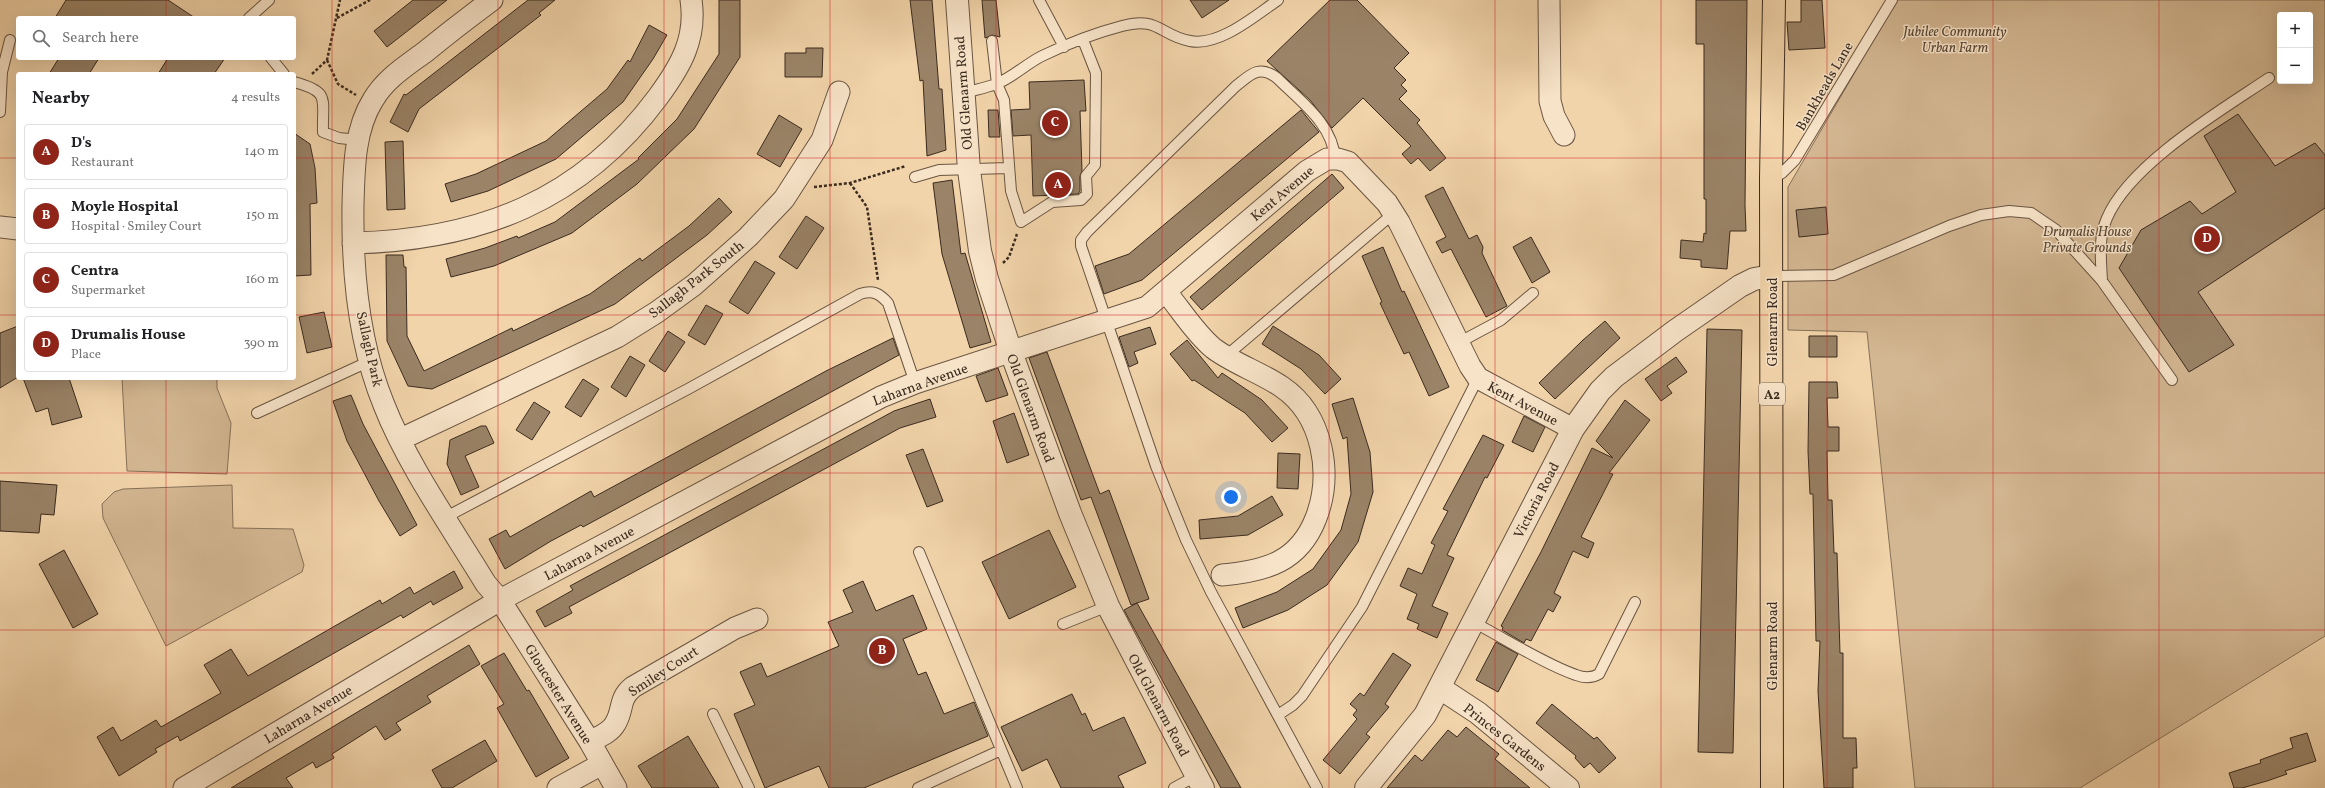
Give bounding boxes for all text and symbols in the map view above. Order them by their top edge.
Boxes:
map controls [2277,12,2313,84]
button: + [2277,12,2313,48]
search box [16,16,296,60]
park label: Jubilee Community Urban Farm [1901,23,2007,58]
icon: search [30,27,52,49]
text: Search here [62,28,139,49]
street label: Old Glenarm Road [951,35,978,151]
street label: Bankheads Lane [1792,38,1859,135]
button: − [2277,48,2313,84]
text: Nearby [32,87,90,110]
text: 4 results [231,89,280,107]
pin: C [1042,108,1068,138]
text: D's [71,133,92,154]
text: A [41,143,51,161]
text: 140 m [245,143,279,161]
text: Restaurant [71,154,134,172]
street label: Kent Avenue [1247,162,1319,226]
pin: A [1045,170,1071,200]
text: Moyle Hospital [71,197,178,218]
text: B [42,207,50,225]
text: 150 m [246,207,279,225]
text: Hospital · Smiley Court [71,218,202,236]
park label: Drumalis House Private Grounds [2043,223,2131,258]
pin: D [2194,224,2220,254]
street label: Sallagh Park South [645,237,749,323]
text: Centra [71,261,119,282]
text: C [42,271,50,289]
text: 160 m [245,271,279,289]
street label: Glenarm Road [1764,277,1783,367]
text: Supermarket [71,282,146,300]
street label: Sallagh Park [351,310,387,389]
text: Drumalis House [71,325,185,346]
text: D [41,335,51,353]
text: 390 m [244,335,279,353]
text: Place [71,346,101,364]
street label: Old Glenarm Road [1001,352,1058,466]
street label: Laharna Avenue [870,359,971,411]
street label: Kent Avenue [1484,378,1561,431]
road number: A2 [1759,383,1785,405]
street label: Victoria Road [1510,459,1565,542]
your location [1221,487,1241,507]
street label: Laharna Avenue [541,522,639,586]
street label: Glenarm Road [1764,601,1783,691]
pin: B [869,636,895,666]
street label: Gloucester Avenue [519,641,596,749]
street label: Smiley Court [625,642,703,702]
street label: Old Glenarm Road [1122,651,1193,761]
street label: Laharna Avenue [261,681,357,749]
street label: Princes Gardens [1459,700,1549,777]

